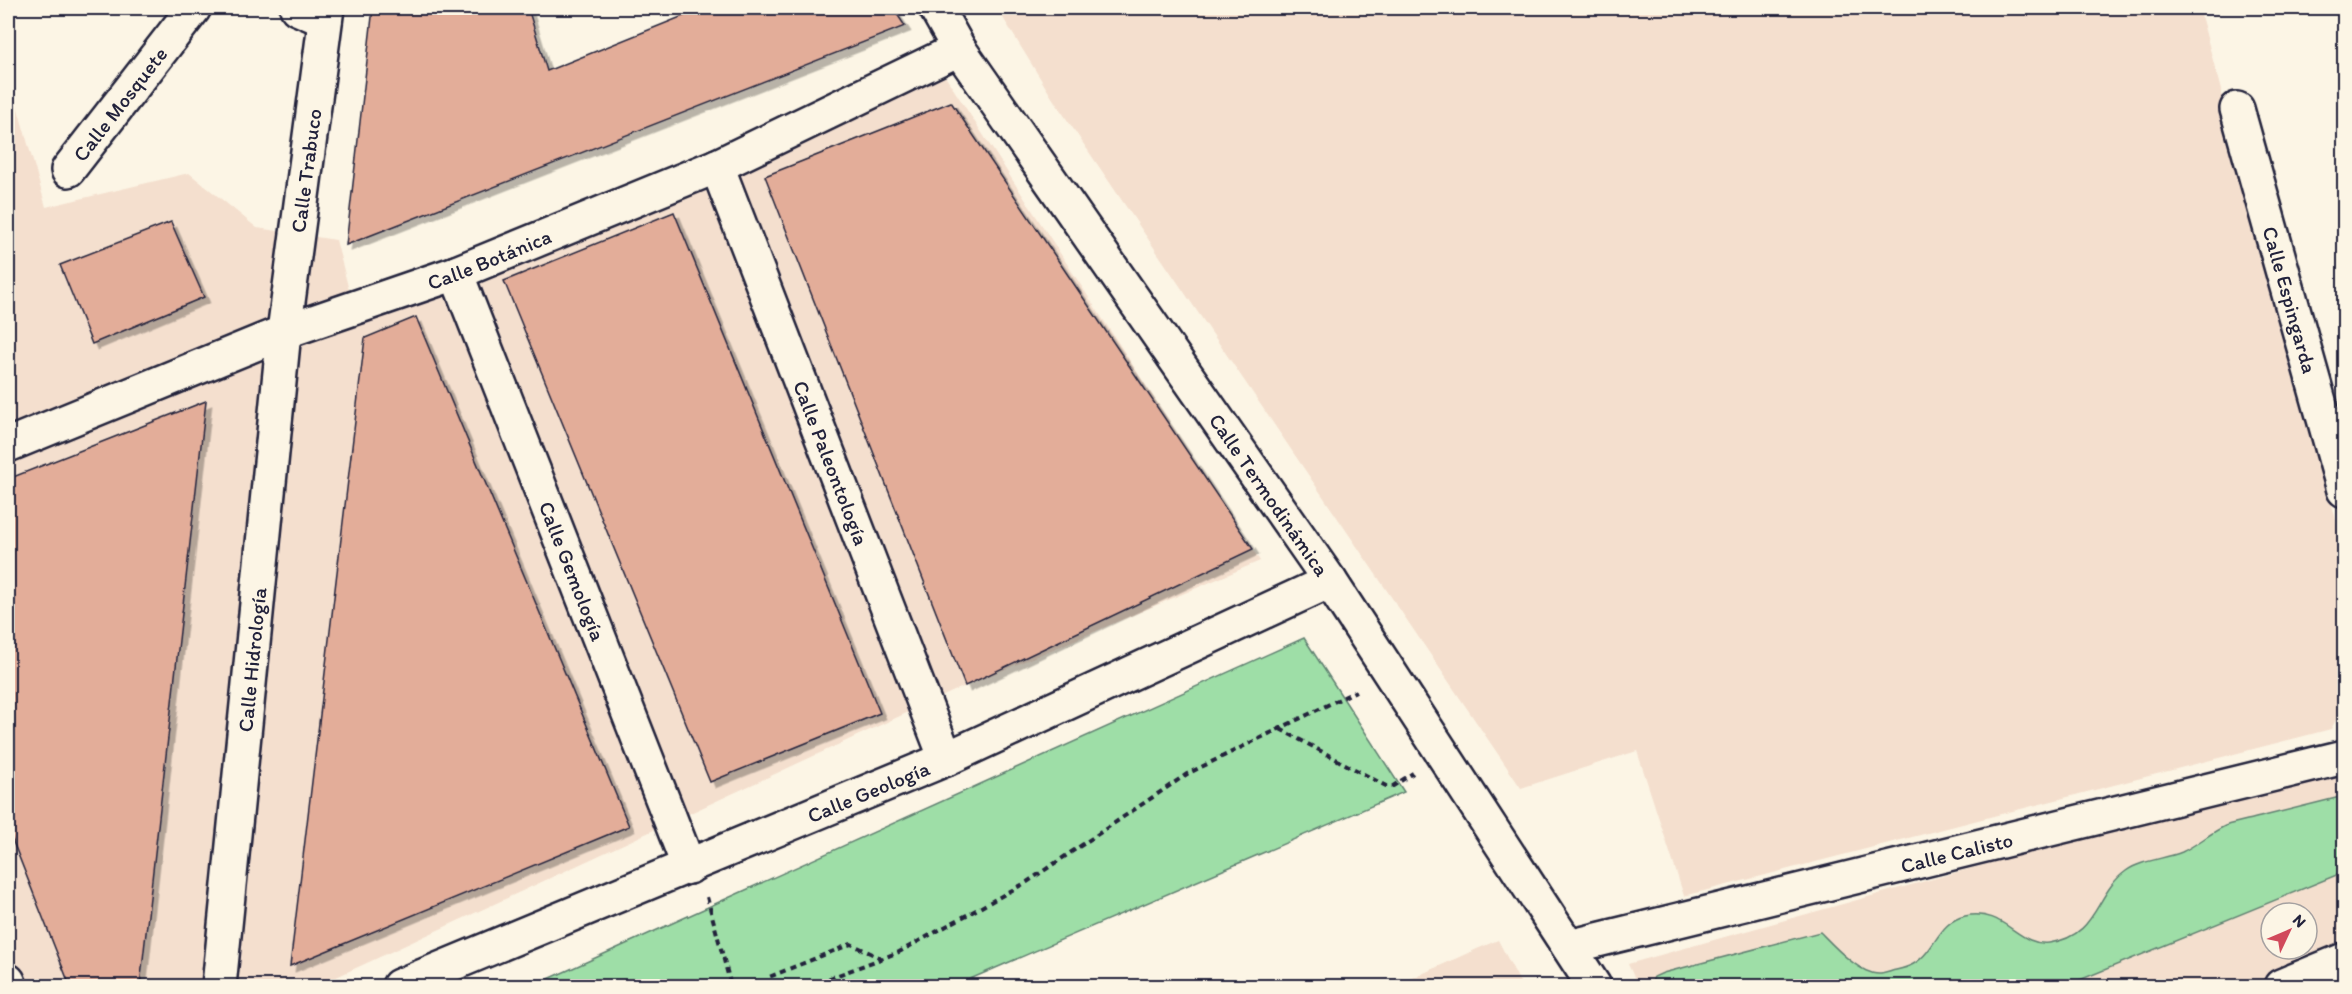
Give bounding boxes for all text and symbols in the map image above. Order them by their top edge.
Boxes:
street label: Calle Mosquete [67,41,172,166]
street label: Calle Trabuco [285,107,326,234]
street label: Calle Botánica [424,223,555,294]
street label: Calle Espingarda [2258,223,2323,376]
street label: Calle Paleontología [789,377,875,548]
street label: Calle Termodinámica [1204,408,1335,581]
street label: Calle Gemología [534,498,612,644]
street label: Calle Hidrología [232,586,271,733]
street label: Calle Geología [803,755,933,828]
street label: Calle Calisto [1898,826,2015,878]
north arrow [2259,901,2319,961]
text: N [2289,910,2310,931]

